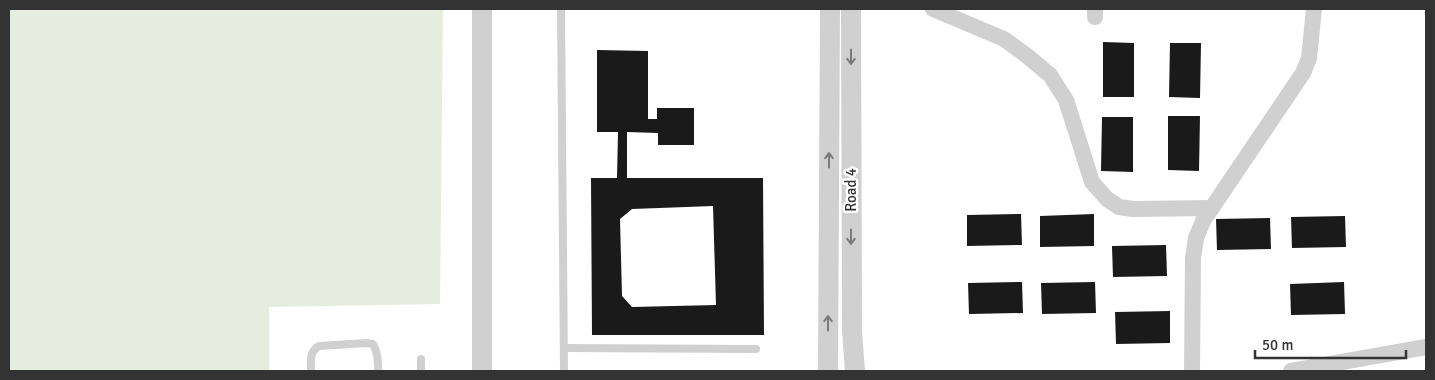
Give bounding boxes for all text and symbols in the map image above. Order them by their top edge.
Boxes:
one-way arrow [846,49,856,65]
one-way arrow [824,152,834,168]
street label: Road 4 [842,168,860,212]
one-way arrow [846,229,856,245]
one-way arrow [823,315,833,331]
scale bar [1255,328,1406,360]
text: 50 m [1262,336,1293,354]

